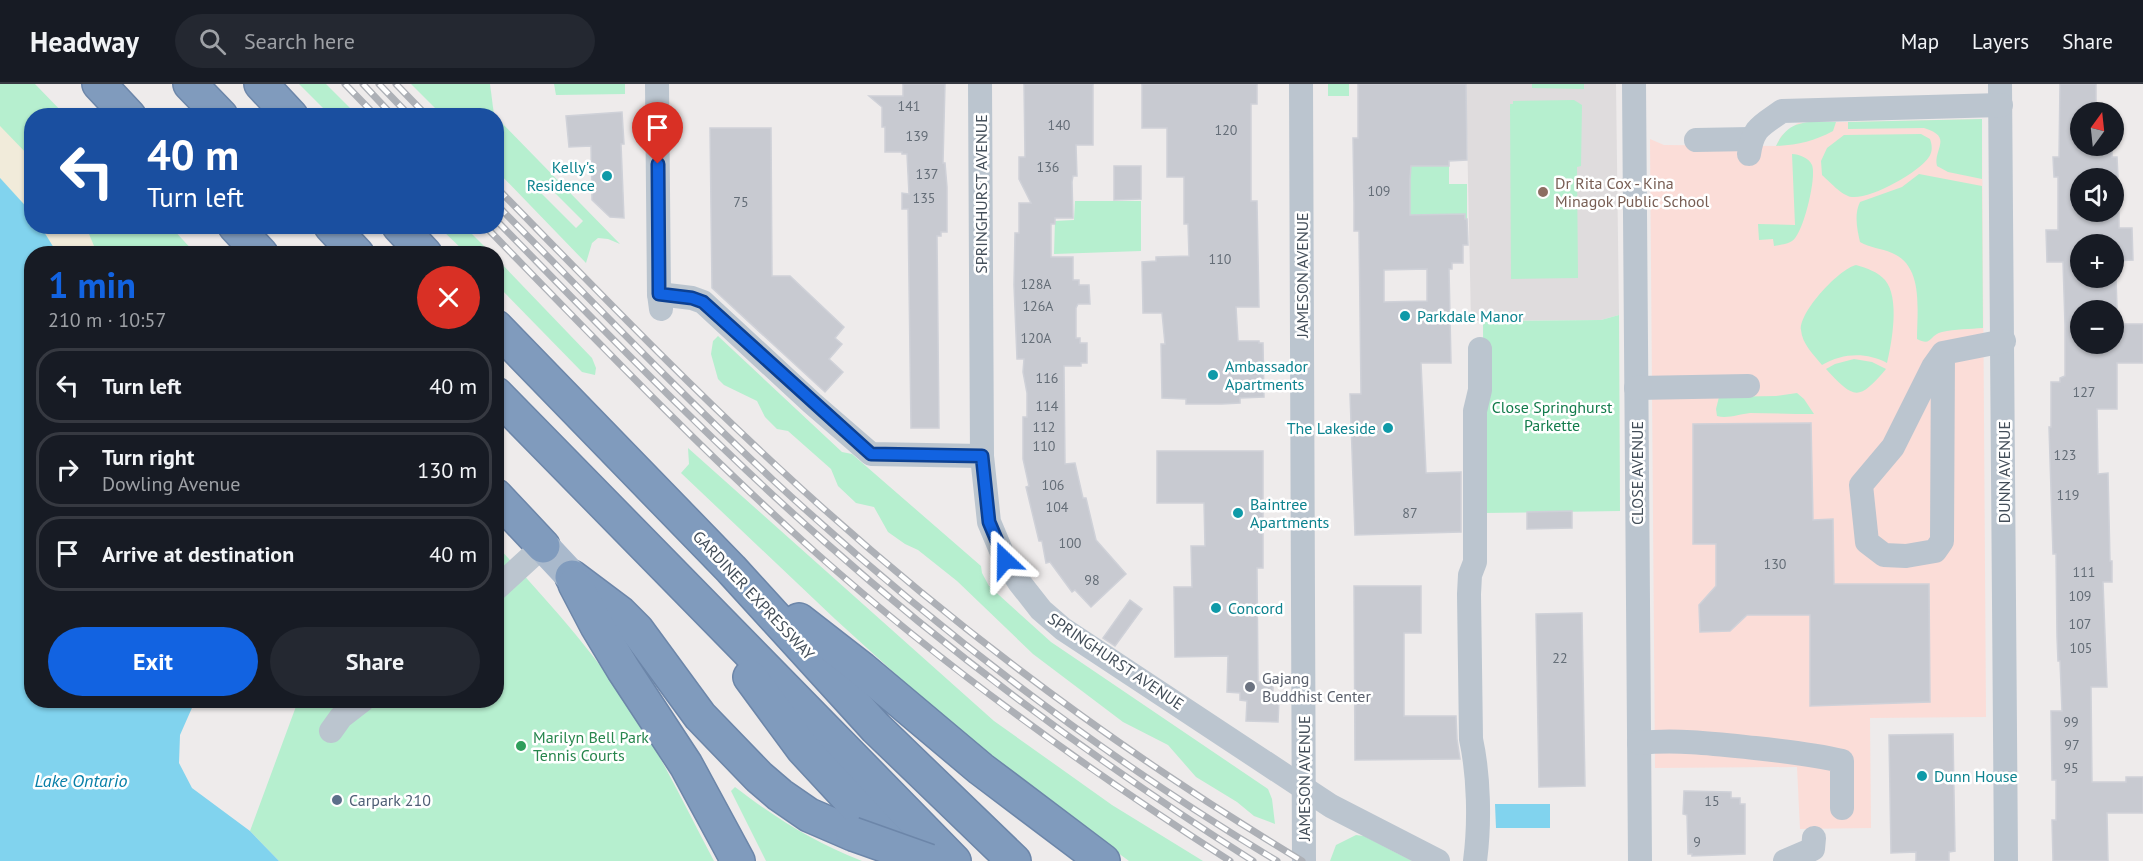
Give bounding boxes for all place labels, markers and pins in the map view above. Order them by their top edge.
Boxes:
pin [632,102,683,164]
place label: Kelly's Residence [527,157,595,195]
marker: Kelly's Residence [600,169,614,183]
place label: Dr Rita Cox - Kina Minagok Public School [1555,173,1710,211]
marker: Dr Rita Cox - Kina Minagok Public School [1536,185,1550,199]
place label: Parkdale Manor [1417,306,1524,326]
marker: Parkdale Manor [1398,309,1412,323]
place label: Ambassador Apartments [1225,356,1309,394]
marker: Ambassador Apartments [1206,368,1220,382]
place label: The Lakeside [1287,418,1376,438]
marker: The Lakeside [1381,421,1395,435]
place label: Baintree Apartments [1250,494,1330,532]
marker: Baintree Apartments [1231,506,1245,520]
place label: Concord [1228,598,1283,618]
marker: Concord [1209,601,1223,615]
place label: Gajang Buddhist Center [1262,668,1371,706]
marker: Gajang Buddhist Center [1243,680,1257,694]
place label: Marilyn Bell Park Tennis Courts [533,727,649,765]
marker: Marilyn Bell Park Tennis Courts [514,739,528,753]
place label: Dunn House [1934,766,2018,786]
marker: Dunn House [1915,769,1929,783]
place label: Carpark 210 [349,790,431,810]
marker: Carpark 210 [330,793,344,807]

